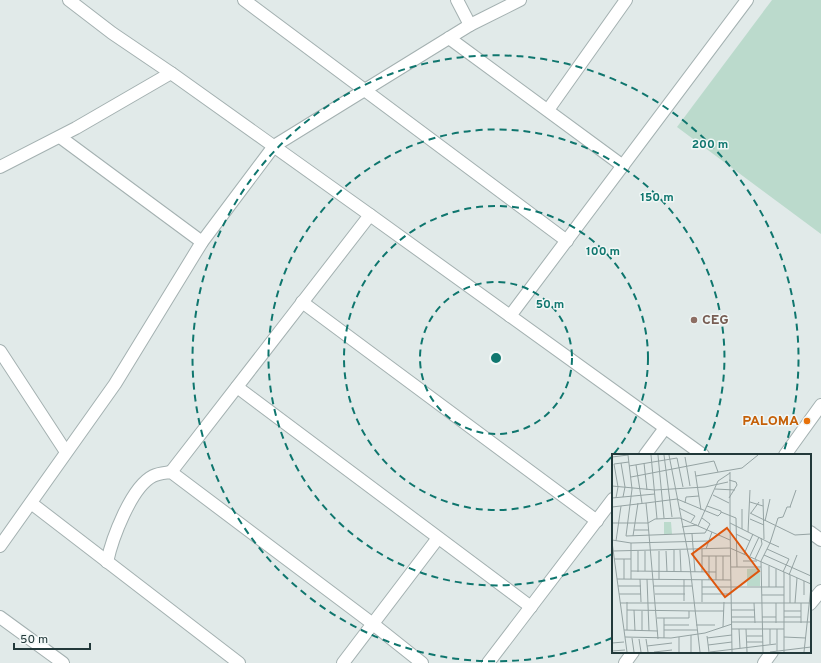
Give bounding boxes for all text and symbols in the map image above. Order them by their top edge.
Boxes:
text: 200 m [692,137,728,153]
text: 150 m [640,190,674,206]
text: 100 m [586,244,620,260]
text: 50 m [536,297,564,313]
place label: CEG [702,312,729,329]
marker: CEG [689,315,699,325]
centre of rings [489,351,503,365]
place label: PALOMA [742,413,799,430]
marker: PALOMA [802,416,812,426]
inset map [612,454,811,653]
scale bar [14,625,90,651]
text: 50 m [20,632,48,648]

